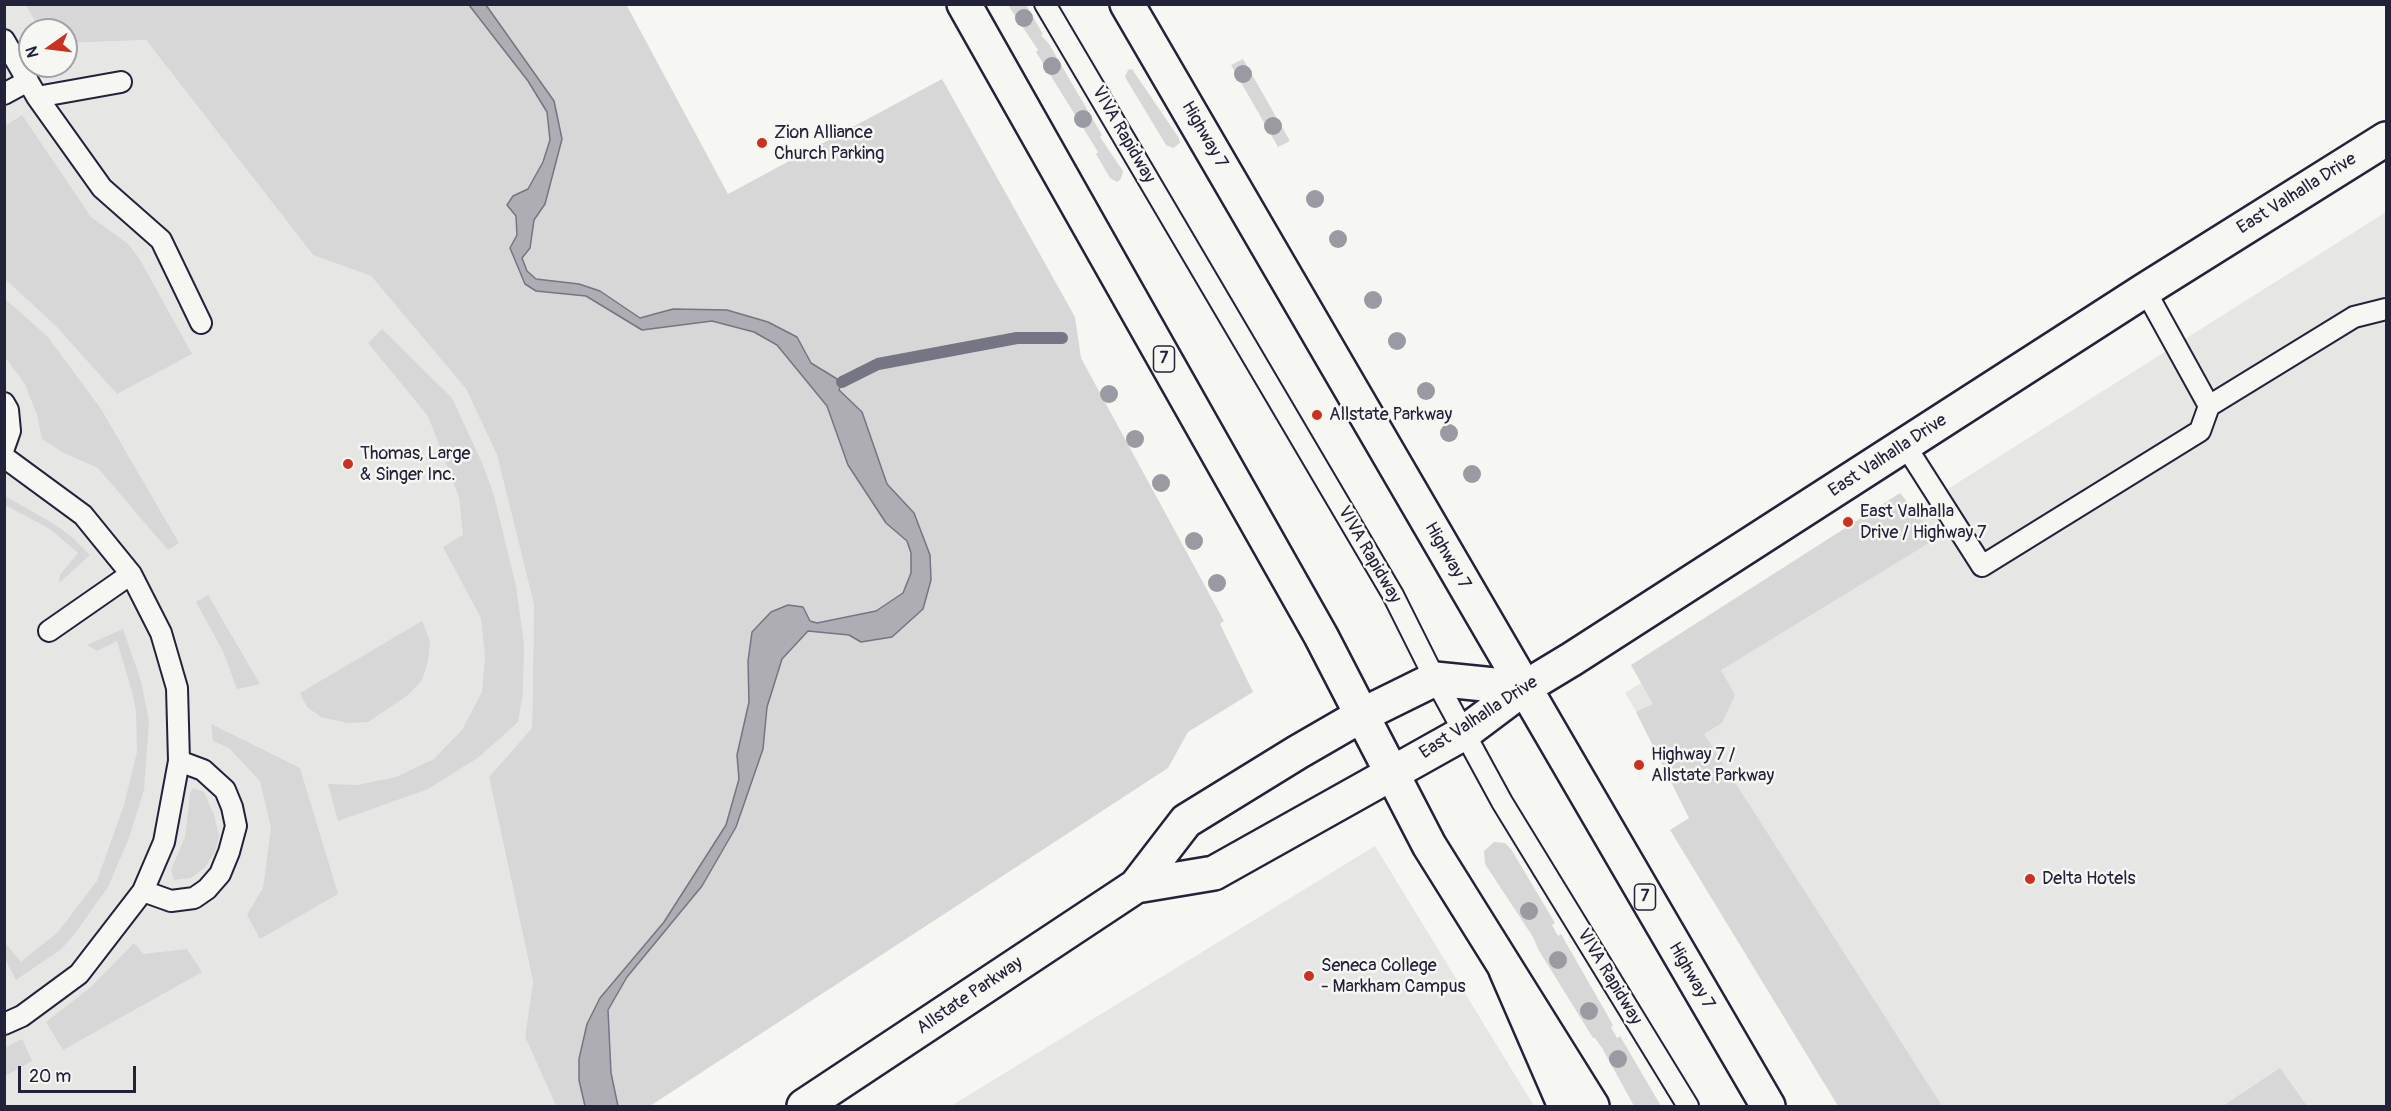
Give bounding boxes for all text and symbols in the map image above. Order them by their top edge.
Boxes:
north arrow [18,18,78,78]
text: N [21,44,43,60]
street label: VIVA Rapidway [1087,83,1159,187]
street label: Highway 7 [1176,98,1232,172]
place label: Zion Alliance Church Parking [774,122,884,164]
marker: Zion Alliance Church Parking [755,136,769,150]
street label: East Valhalla Drive [2233,149,2361,239]
road number: 7 [1154,346,1174,372]
place label: Allstate Parkway [1329,404,1452,426]
marker: Allstate Parkway [1310,408,1324,422]
street label: East Valhalla Drive [1825,410,1951,502]
place label: Thomas, Large & Singer Inc. [360,443,470,486]
marker: Thomas, Large & Singer Inc. [341,457,355,471]
place label: East Valhalla Drive / Highway 7 [1860,501,1987,544]
street label: VIVA Rapidway [1333,503,1405,607]
marker: East Valhalla Drive / Highway 7 [1841,515,1855,529]
street label: Highway 7 [1419,519,1475,593]
street label: East Valhalla Drive [1416,672,1542,764]
place label: Highway 7 / Allstate Parkway [1651,744,1774,786]
marker: Highway 7 / Allstate Parkway [1632,758,1646,772]
place label: Delta Hotels [2042,868,2135,890]
marker: Delta Hotels [2023,872,2037,886]
road number: 7 [1634,884,1656,910]
street label: VIVA Rapidway [1572,925,1646,1029]
street label: Highway 7 [1663,939,1719,1013]
street label: Allstate Parkway [913,953,1027,1039]
place label: Seneca College - Markham Campus [1321,955,1466,998]
marker: Seneca College - Markham Campus [1302,969,1316,983]
scale bar [21,1054,140,1092]
text: 20 m [29,1065,71,1088]

